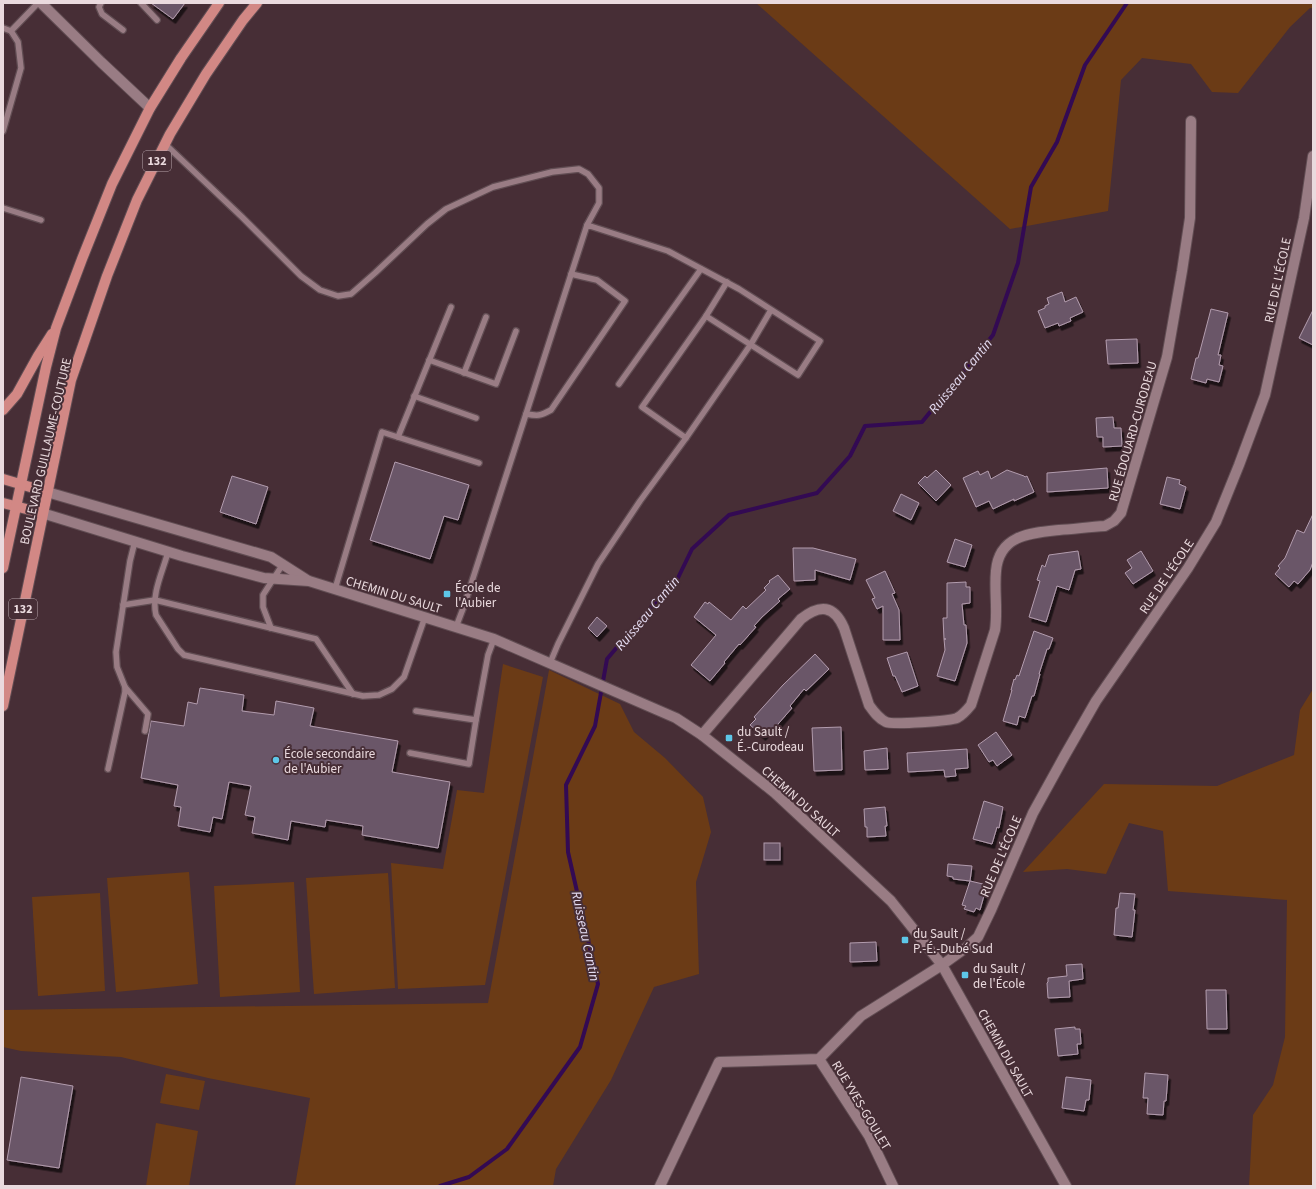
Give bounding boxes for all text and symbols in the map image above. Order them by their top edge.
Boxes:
road number: 132 [143,151,171,171]
street label: RUE DE L'ÉCOLE [1260,236,1296,325]
water label: Ruisseau Cantin [924,335,997,419]
street label: BOULEVARD GUILLAUME-COUTURE [16,356,76,546]
street label: RUE ÉDOUARD-CURODEAU [1104,359,1162,504]
street label: RUE DE L'ÉCOLE [1135,535,1199,618]
street label: CHEMIN DU SAULT [343,572,444,618]
water label: Ruisseau Cantin [611,572,685,655]
place label: École de l'Aubier [455,579,500,612]
marker: École de l'Aubier [442,589,452,599]
road number: 132 [9,599,37,619]
place label: du Sault / É.-Curodeau [737,723,804,756]
marker: du Sault / É.-Curodeau [724,733,734,743]
place label: École secondaire de l'Aubier [284,745,375,778]
marker: École secondaire de l'Aubier [271,755,281,765]
street label: CHEMIN DU SAULT [757,762,843,842]
street label: RUE DE L'ÉCOLE [976,813,1026,900]
water label: Ruisseau Cantin [566,889,604,983]
place label: du Sault / P.-É.-Dubé Sud [913,925,993,958]
marker: du Sault / P.-É.-Dubé Sud [900,935,910,945]
place label: du Sault / de l'École [973,960,1026,993]
marker: du Sault / de l'École [960,970,970,980]
street label: CHEMIN DU SAULT [973,1006,1037,1101]
street label: RUE YVES-GOULET [827,1057,895,1154]

